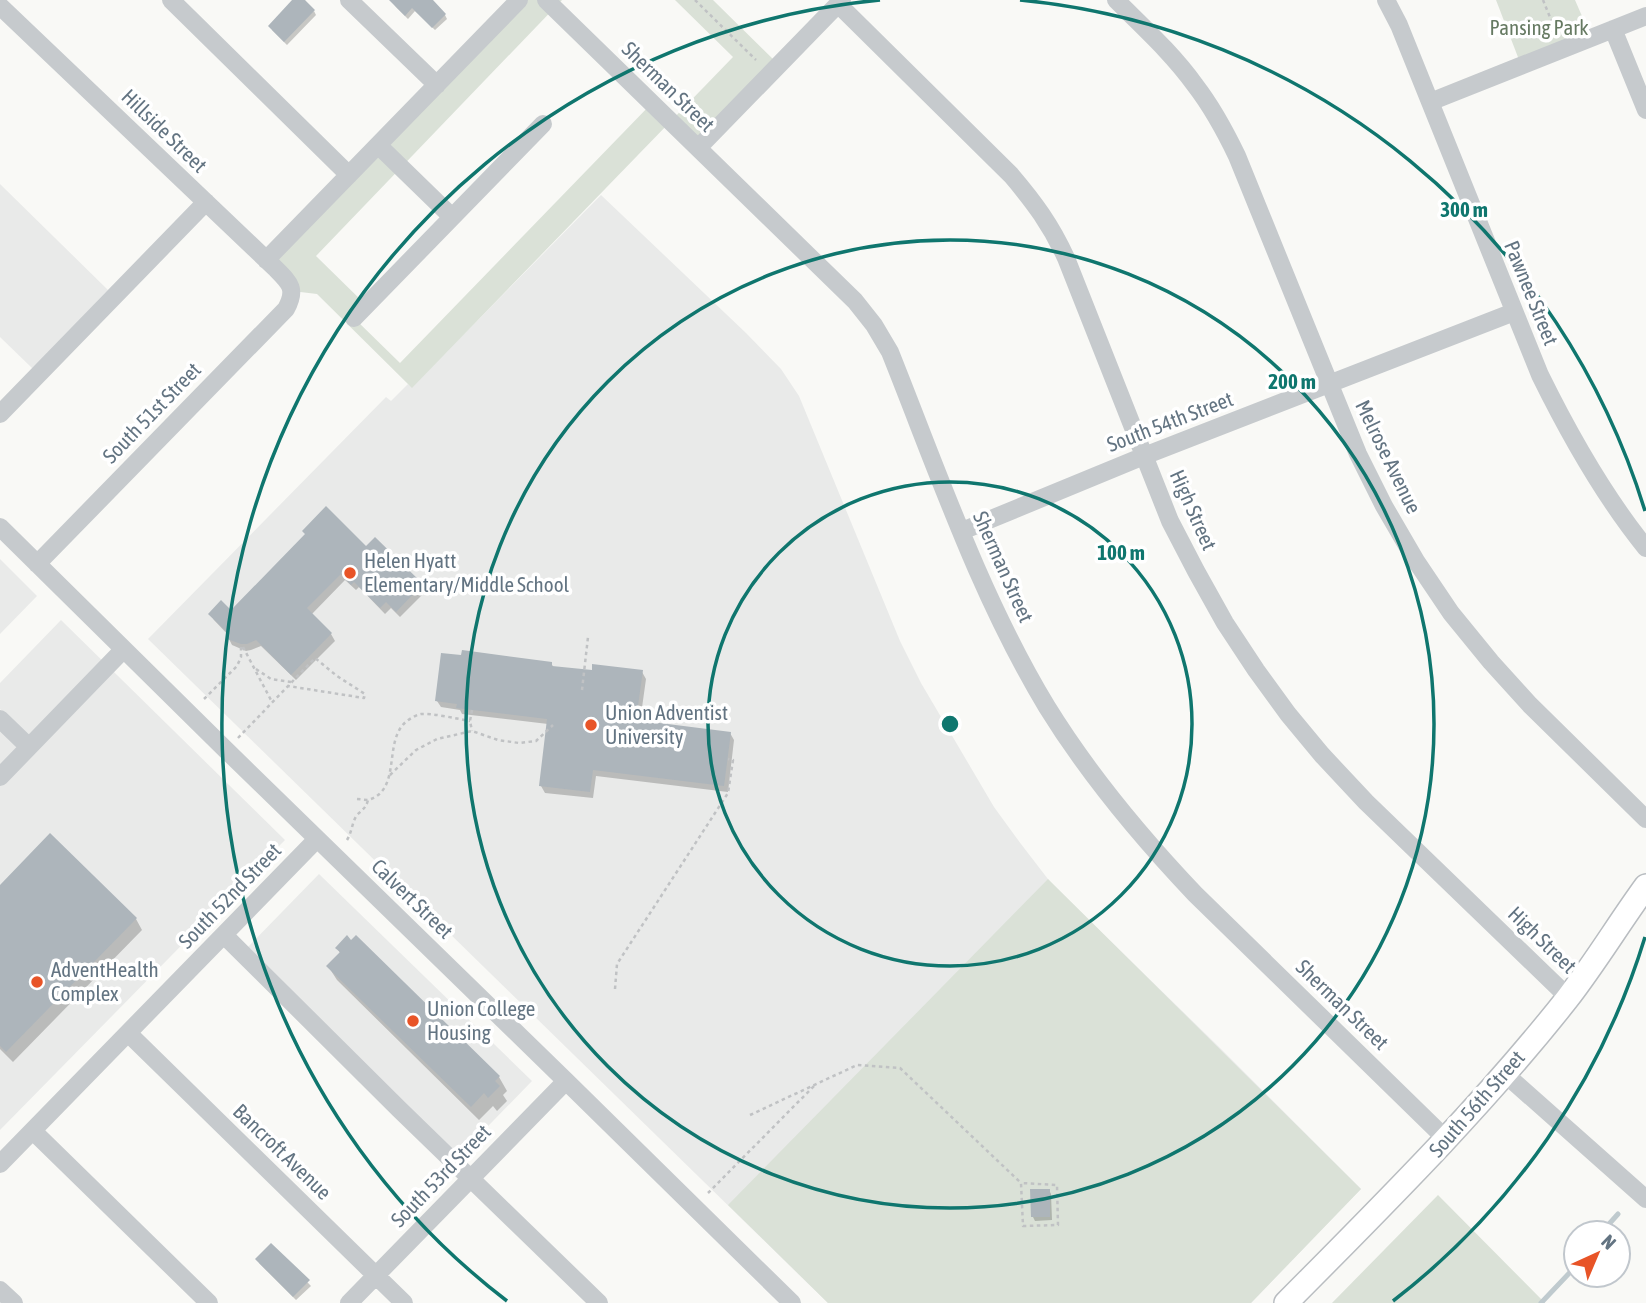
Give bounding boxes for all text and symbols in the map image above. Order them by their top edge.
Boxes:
park label: Pansing Park [1489,15,1589,39]
street label: Sherman Street [618,36,720,136]
street label: Hillside Street [117,84,212,177]
text: 300 m [1440,197,1488,221]
street label: Pawnee Street [1500,237,1564,348]
street label: South 51st Street [97,357,205,467]
text: 200 m [1268,369,1316,393]
street label: South 54th Street [1103,386,1236,456]
street label: Melrose Avenue [1351,396,1427,517]
street label: High Street [1166,466,1222,553]
street label: Sherman Street [969,507,1039,626]
text: 100 m [1097,540,1145,564]
place label: Helen Hyatt Elementary/Middle School [364,548,570,596]
marker: Helen Hyatt Elementary/Middle School [342,565,358,581]
place label: Union Adventist University [605,700,728,748]
centre of rings [938,712,962,736]
marker: Union Adventist University [583,717,599,733]
street label: South 52nd Street [173,838,285,953]
street label: Calvert Street [367,854,458,943]
street label: High Street [1504,901,1582,978]
street label: Sherman Street [1292,954,1394,1054]
place label: AdventHealth Complex [51,957,159,1005]
marker: AdventHealth Complex [29,974,45,990]
place label: Union College Housing [427,996,535,1044]
marker: Union College Housing [405,1013,421,1029]
street label: South 56th Street [1424,1045,1529,1161]
street label: Bancroft Avenue [229,1099,337,1204]
street label: South 53rd Street [386,1119,495,1231]
north arrow [1562,1219,1632,1289]
text: N [1597,1230,1620,1254]

